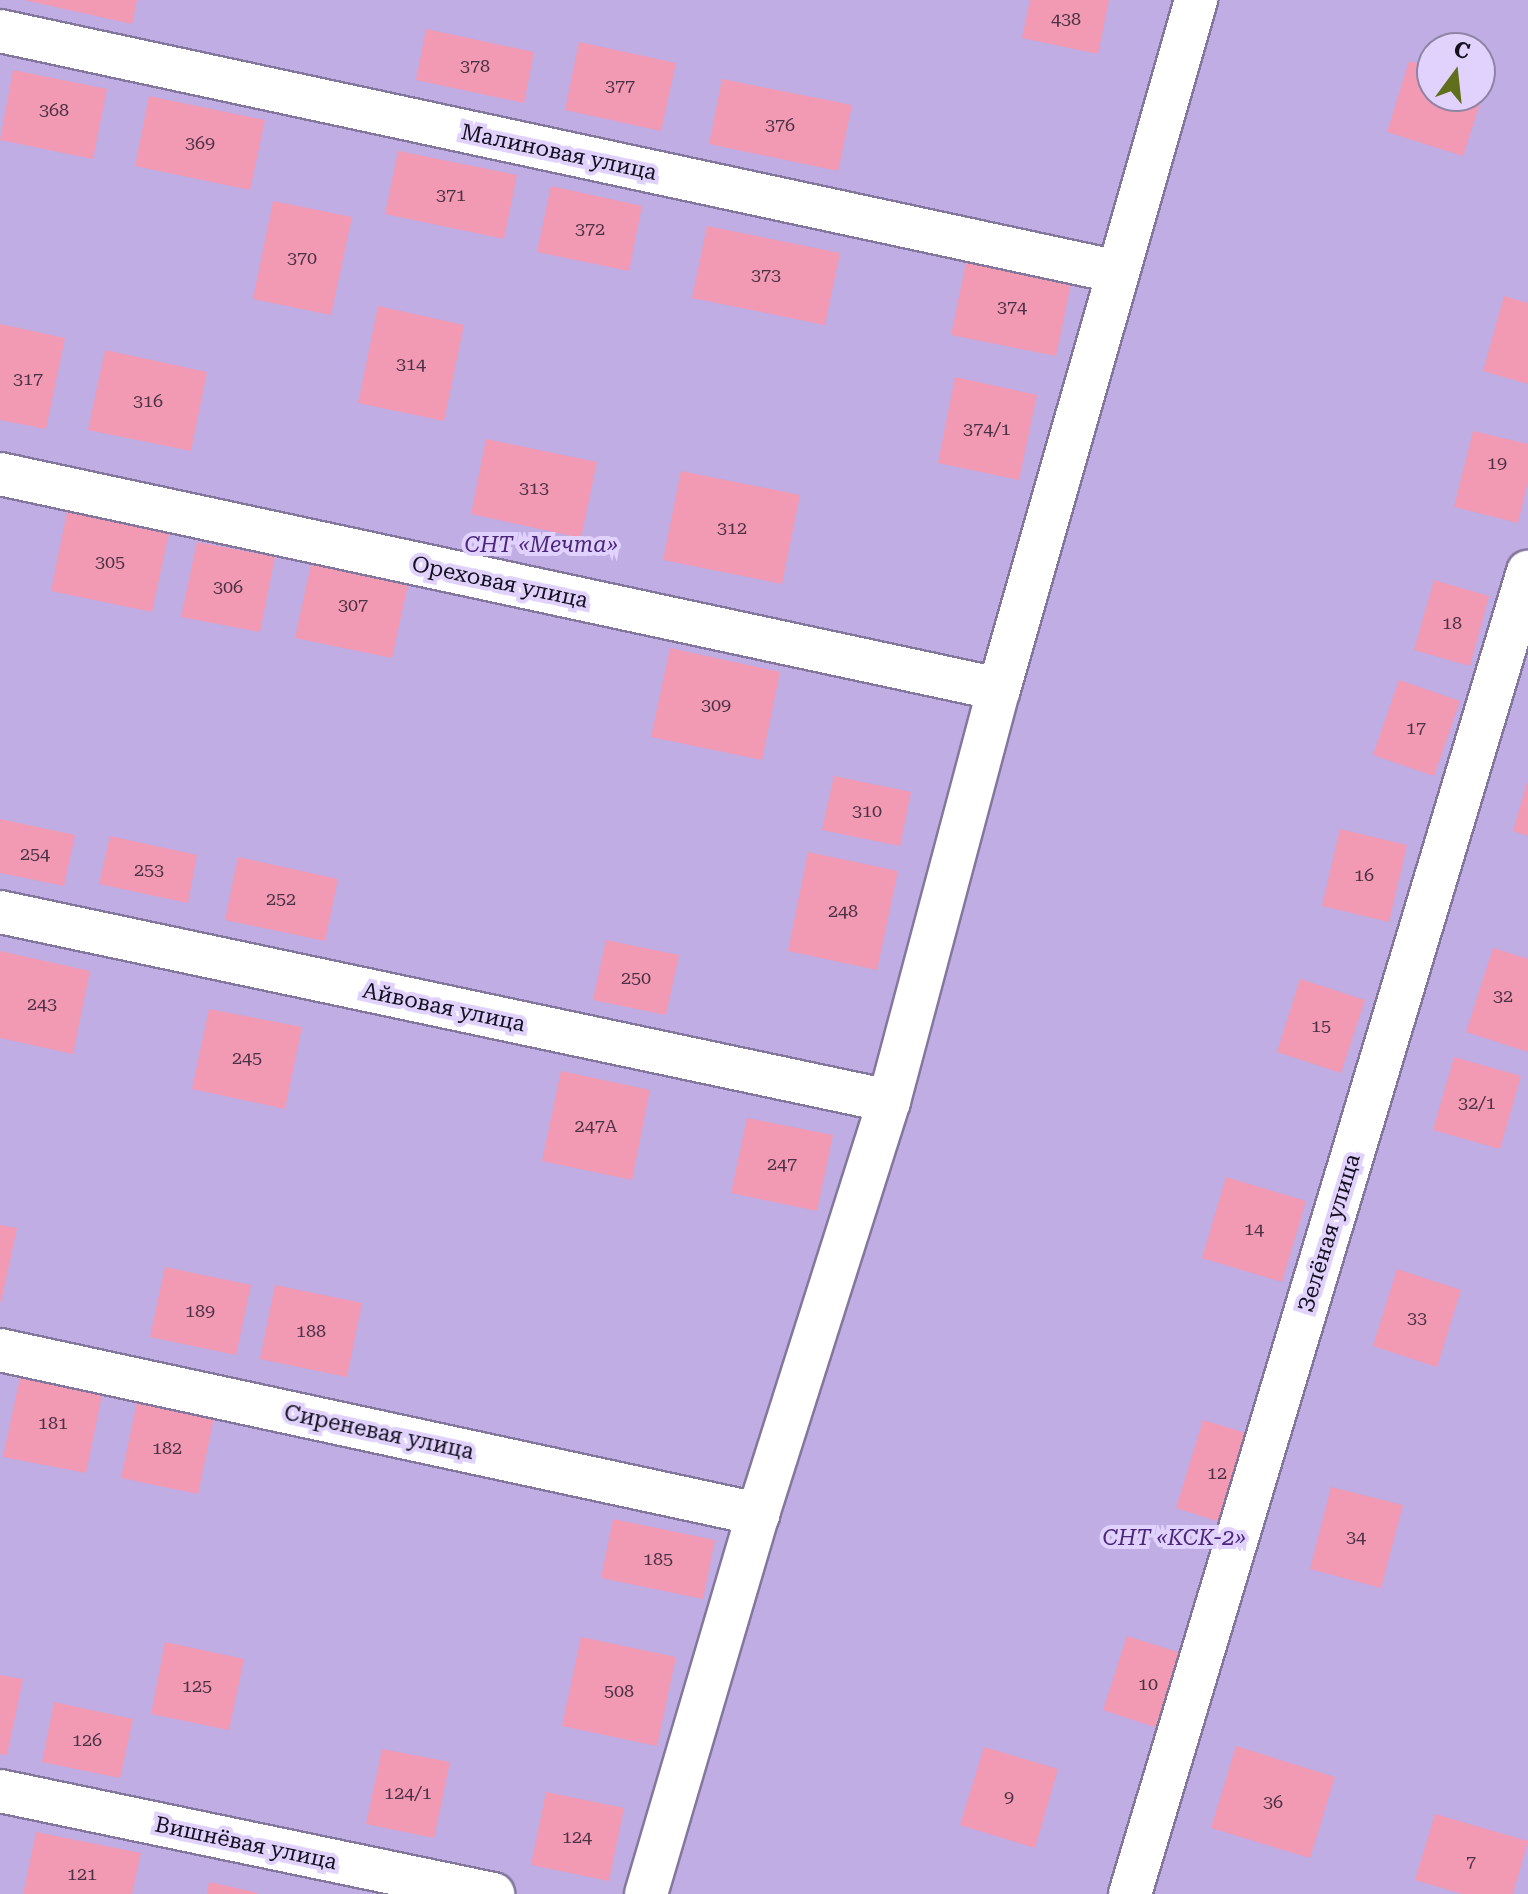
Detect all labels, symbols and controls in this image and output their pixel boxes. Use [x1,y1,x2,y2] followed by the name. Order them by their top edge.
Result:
[1051,8,1081,30] house number: 438
[1416,32,1496,112] north arrow
[1451,36,1472,64] text: С
[460,55,490,77] house number: 378
[605,75,635,97] house number: 377
[39,99,69,121] house number: 368
[765,114,795,136] house number: 376
[459,118,659,186] street label: Малиновая улица
[185,132,215,154] house number: 369
[436,184,466,206] house number: 371
[575,218,605,240] house number: 372
[287,247,317,269] house number: 370
[751,264,781,286] house number: 373
[997,296,1027,318] house number: 374
[396,353,426,375] house number: 314
[13,368,43,390] house number: 317
[133,390,163,412] house number: 316
[963,418,1011,440] house number: 374/1
[1487,452,1507,474] house number: 19
[519,477,549,499] house number: 313
[717,517,747,539] house number: 312
[464,532,618,558] park label: СНТ «Мечта»
[410,550,590,614] street label: Ореховая улица
[95,551,125,573] house number: 305
[213,576,243,598] house number: 306
[338,594,368,616] house number: 307
[1442,612,1462,634] house number: 18
[701,694,731,716] house number: 309
[1406,717,1426,739] house number: 17
[852,800,882,822] house number: 310
[20,843,50,865] house number: 254
[134,859,164,881] house number: 253
[1354,864,1374,886] house number: 16
[266,888,296,910] house number: 252
[828,900,858,922] house number: 248
[621,967,651,989] house number: 250
[360,977,528,1037] street label: Айвовая улица
[1493,985,1513,1007] house number: 32
[27,993,57,1015] house number: 243
[1311,1015,1331,1037] house number: 15
[232,1047,262,1069] house number: 245
[1458,1092,1496,1114] house number: 32/1
[575,1115,617,1137] house number: 247А
[1292,1151,1366,1315] street label: Зелёная улица
[767,1153,797,1175] house number: 247
[1244,1218,1264,1240] house number: 14
[185,1300,215,1322] house number: 189
[1407,1307,1427,1329] house number: 33
[296,1320,326,1342] house number: 188
[282,1399,476,1465] street label: Сиреневая улица
[38,1412,68,1434] house number: 181
[152,1437,182,1459] house number: 182
[1207,1462,1227,1484] house number: 12
[1102,1525,1246,1551] park label: СНТ «КСК-2»
[1346,1526,1366,1548] house number: 34
[643,1548,673,1570] house number: 185
[1138,1673,1158,1695] house number: 10
[182,1675,212,1697] house number: 125
[604,1680,634,1702] house number: 508
[72,1729,102,1751] house number: 126
[384,1782,432,1804] house number: 124/1
[1004,1786,1014,1808] house number: 9
[1263,1791,1283,1813] house number: 36
[153,1811,339,1875] street label: Вишнёвая улица
[562,1826,592,1848] house number: 124
[1466,1851,1476,1873] house number: 7
[67,1863,97,1885] house number: 121

